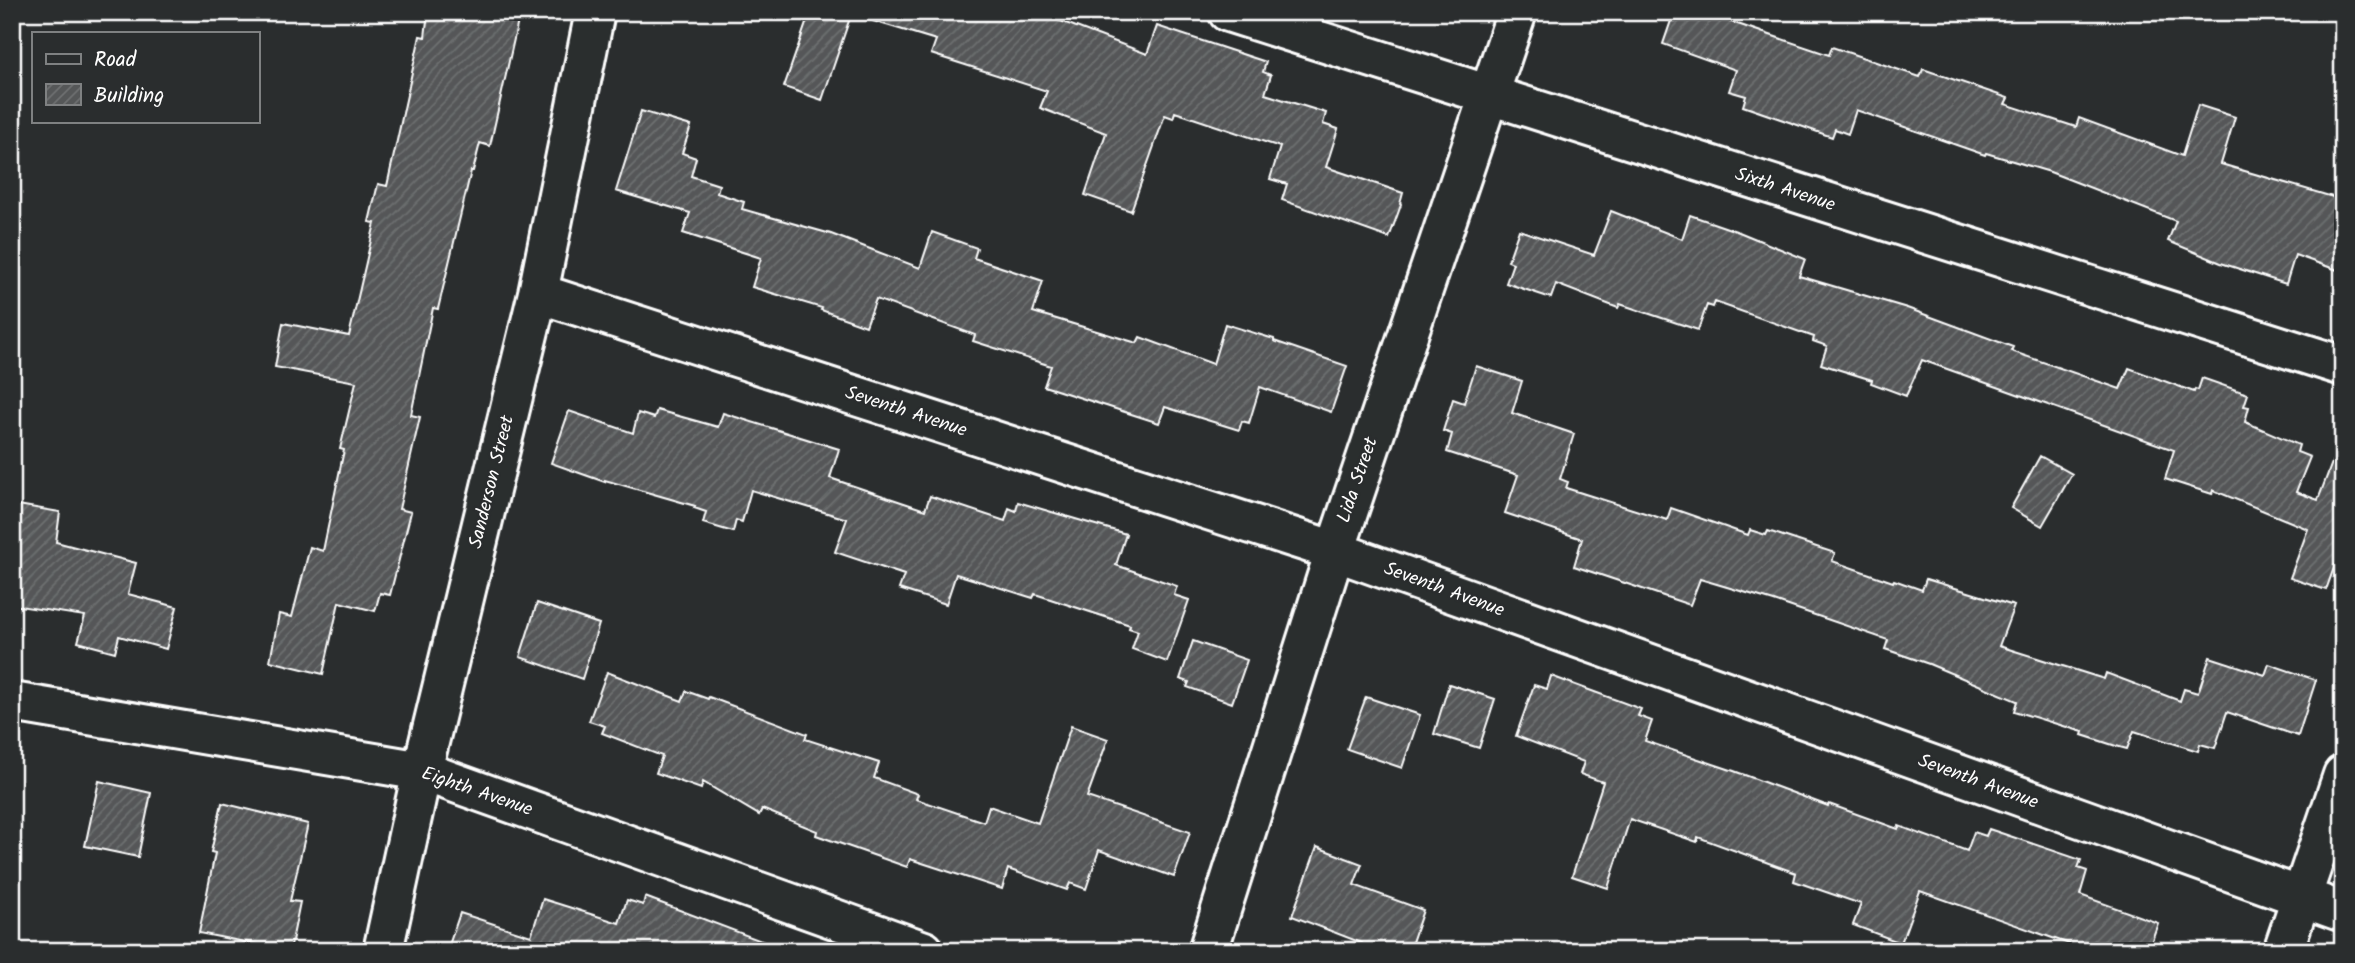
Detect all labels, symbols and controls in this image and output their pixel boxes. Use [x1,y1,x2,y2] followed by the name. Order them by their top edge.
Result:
[32,32,259,122] legend
[94,44,137,77] text: Road
[94,80,164,113] text: Building
[1731,160,1839,220] street label: Sixth Avenue
[841,378,971,446] street label: Seventh Avenue
[461,412,523,552] street label: Sanderson Street
[1329,432,1387,527] street label: Lida Street
[1379,554,1509,626] street label: Seventh Avenue
[1913,746,2043,818] street label: Seventh Avenue
[417,759,537,825] street label: Eighth Avenue

